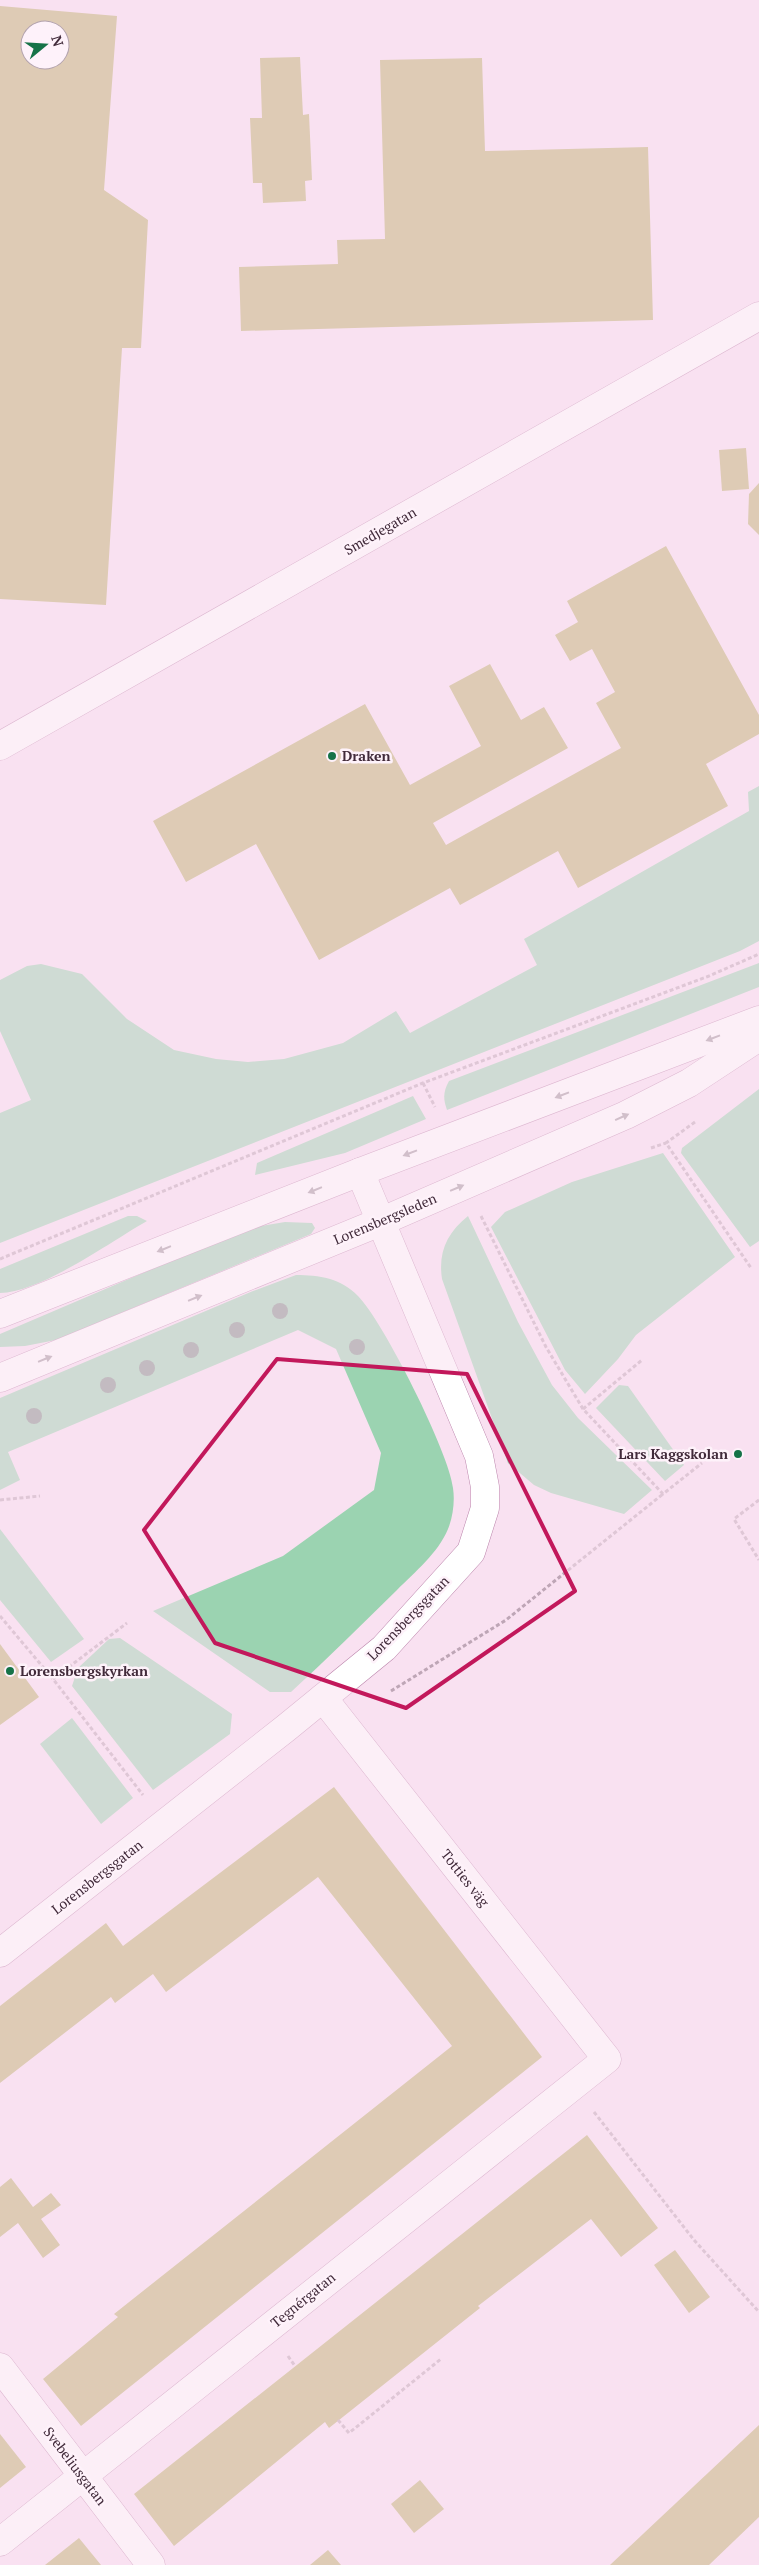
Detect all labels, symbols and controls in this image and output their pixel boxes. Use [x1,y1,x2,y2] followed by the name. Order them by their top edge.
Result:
[20,20,70,70] north arrow
[47,33,69,49] text: N
[340,502,420,559] street label: Smedjegatan
[342,746,391,765] place label: Draken
[326,750,338,762] marker: Draken
[706,1035,721,1042] one-way arrow
[554,1092,569,1100] one-way arrow
[615,1112,629,1120] one-way arrow
[402,1150,417,1157] one-way arrow
[450,1184,464,1192] one-way arrow
[308,1186,322,1194] one-way arrow
[330,1188,440,1249] street label: Lorensbergsleden
[156,1246,171,1254] one-way arrow
[188,1293,202,1301] one-way arrow
[38,1355,52,1363] one-way arrow
[618,1444,728,1463] place label: Lars Kaggskolan
[732,1448,744,1460] marker: Lars Kaggskolan
[362,1571,453,1664] street label: Lorensbergsgatan
[20,1661,148,1680] place label: Lorensbergskyrkan
[4,1665,16,1677] marker: Lorensbergskyrkan
[47,1835,147,1918] street label: Lorensbergsgatan
[437,1845,494,1911] street label: Totties väg
[266,2267,339,2332] street label: Tegnérgatan
[40,2423,112,2509] street label: Svebeliusgatan

